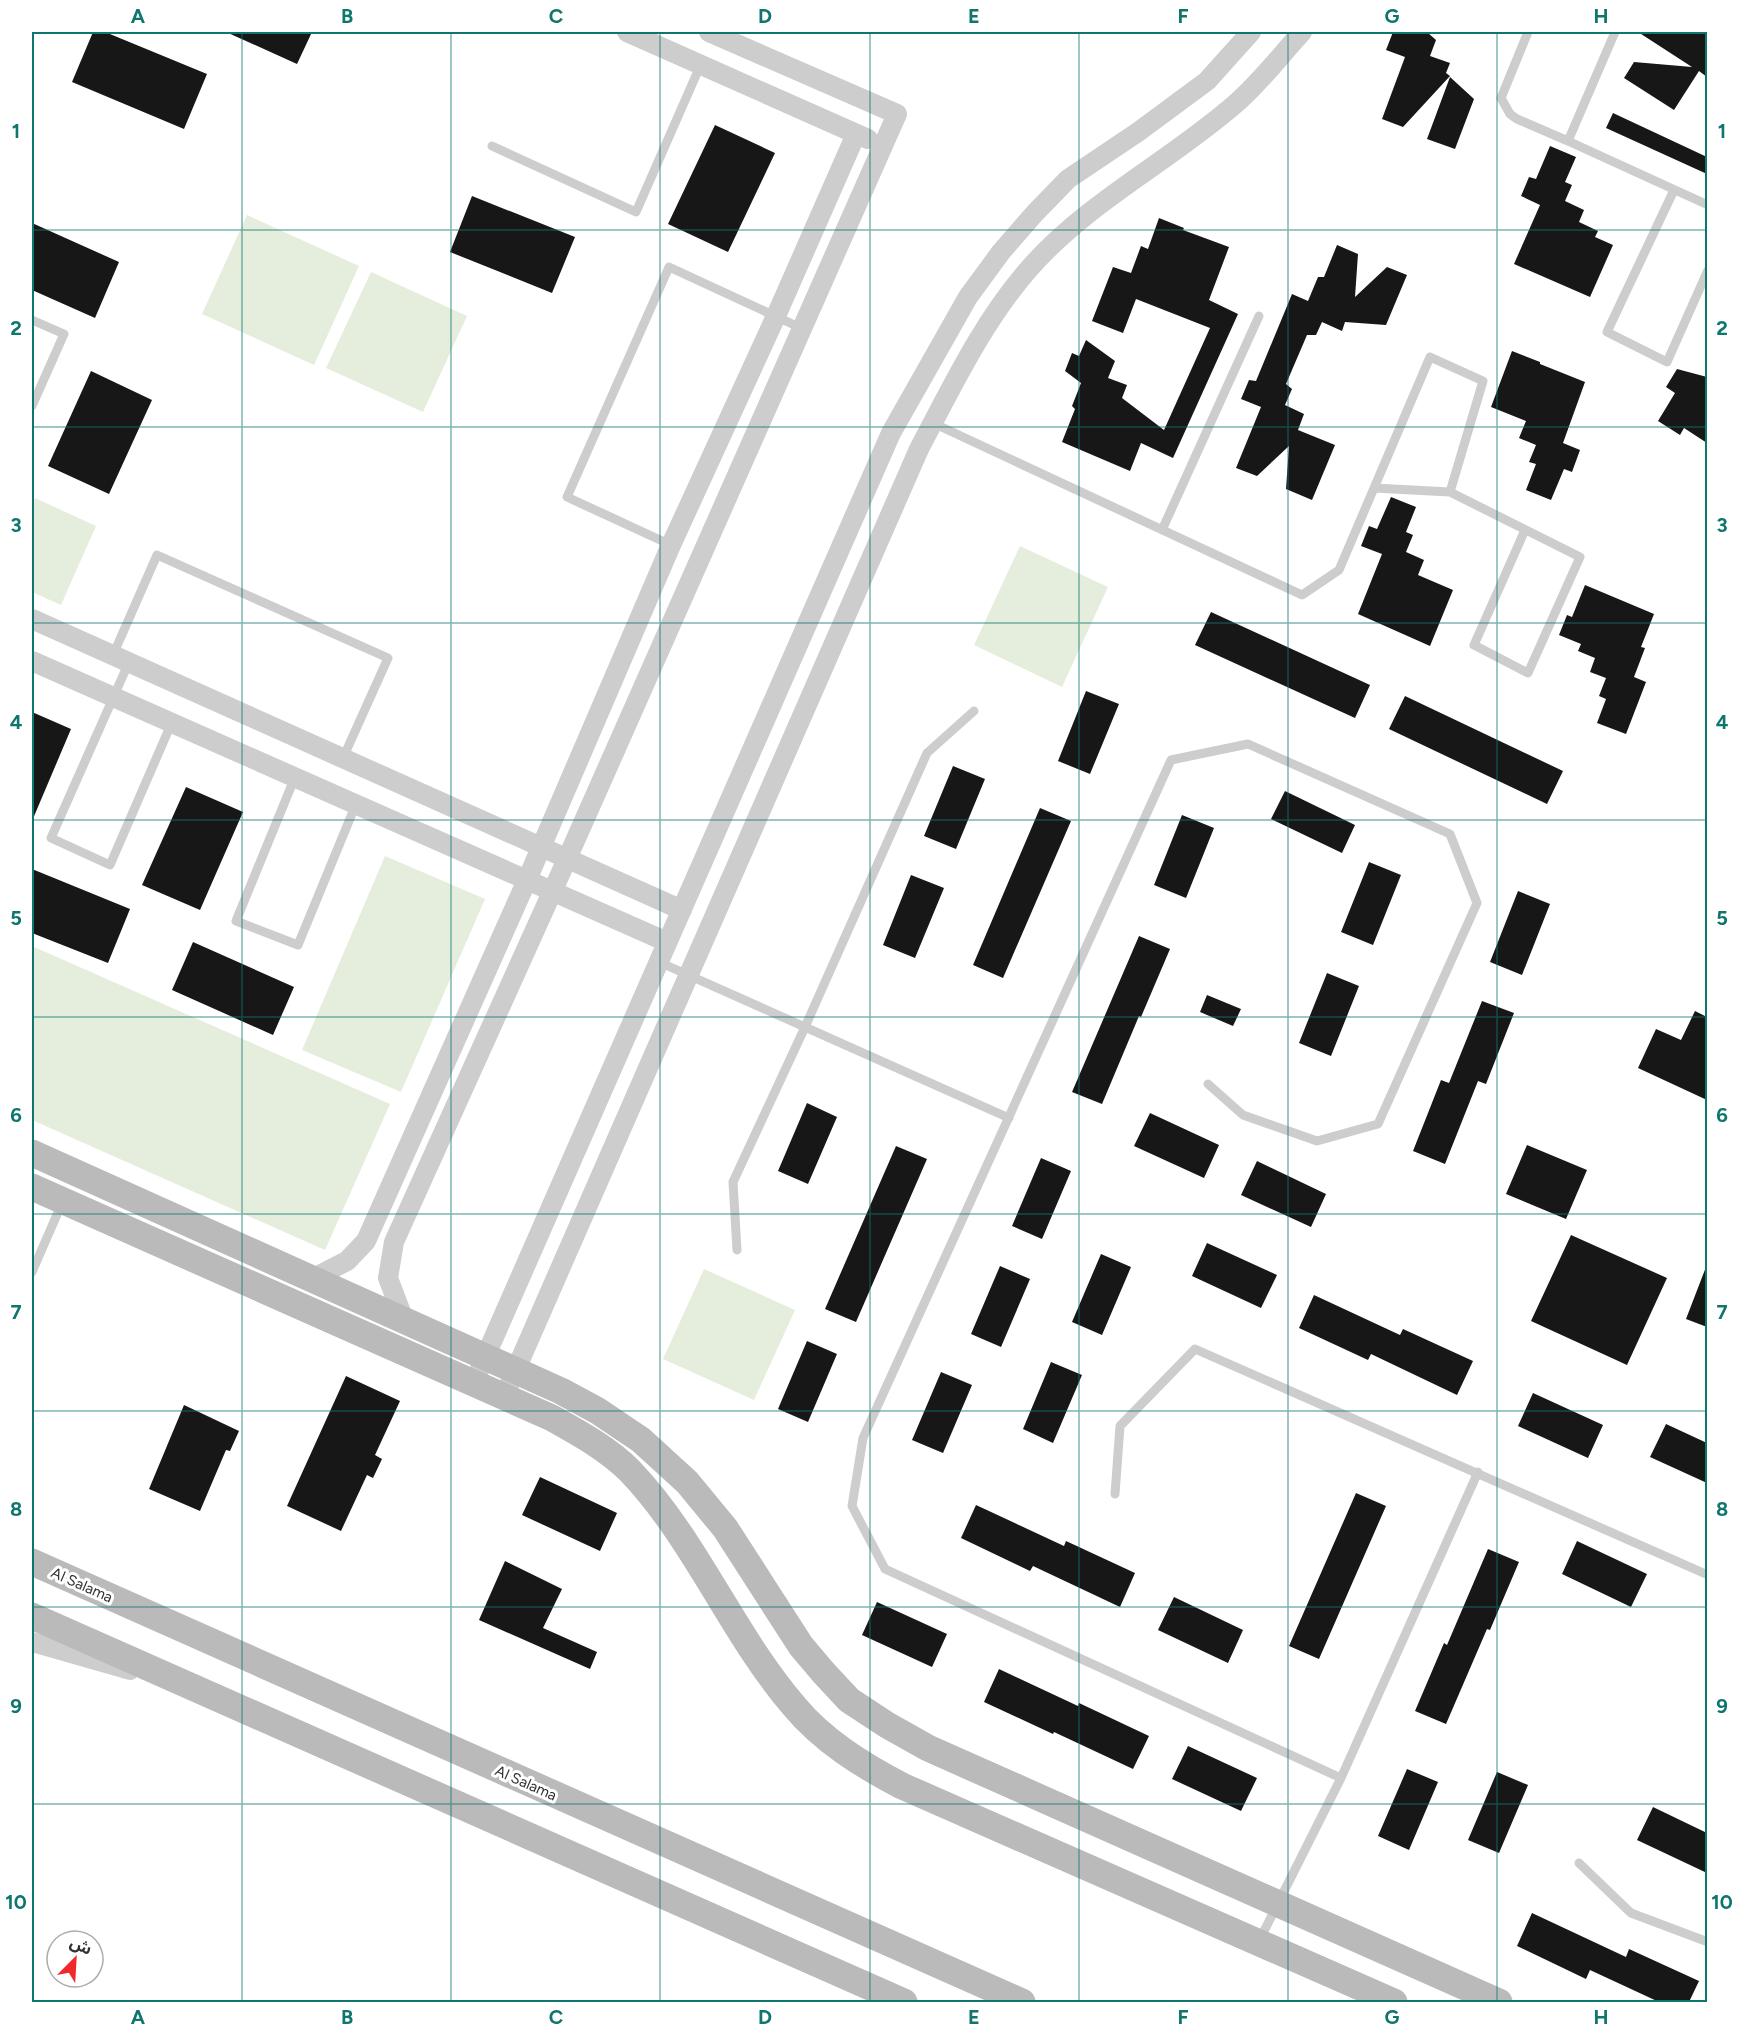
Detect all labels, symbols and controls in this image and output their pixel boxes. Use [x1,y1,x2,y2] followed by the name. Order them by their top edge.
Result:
[131,4,146,28] text: A
[341,4,353,28] text: B
[549,4,563,28] text: C
[758,4,772,28] text: D
[968,4,980,28] text: E
[1177,4,1189,28] text: F
[1385,4,1400,28] text: G
[1594,4,1609,28] text: H
[12,119,20,143] text: 1
[1718,119,1726,143] text: 1
[10,316,22,340] text: 2
[1716,316,1728,340] text: 2
[10,513,22,537] text: 3
[1716,513,1728,537] text: 3
[10,710,23,734] text: 4
[1716,710,1729,734] text: 4
[10,906,22,930] text: 5
[1716,906,1728,930] text: 5
[10,1103,22,1127] text: 6
[1716,1103,1728,1127] text: 6
[10,1300,22,1324] text: 7
[1716,1300,1728,1324] text: 7
[10,1497,22,1521] text: 8
[1716,1497,1728,1521] text: 8
[48,1563,116,1607] street label: Al Salama
[10,1694,22,1718] text: 9
[1716,1694,1728,1718] text: 9
[492,1761,560,1805] street label: Al Salama
[5,1890,27,1914] text: 10
[1711,1890,1733,1914] text: 10
[45,1929,105,1989] north arrow
[67,1933,95,1959] text: ش
[131,2005,146,2029] text: A
[341,2005,353,2029] text: B
[549,2005,563,2029] text: C
[758,2005,772,2029] text: D
[968,2005,980,2029] text: E
[1177,2005,1189,2029] text: F
[1385,2005,1400,2029] text: G
[1594,2005,1609,2029] text: H

